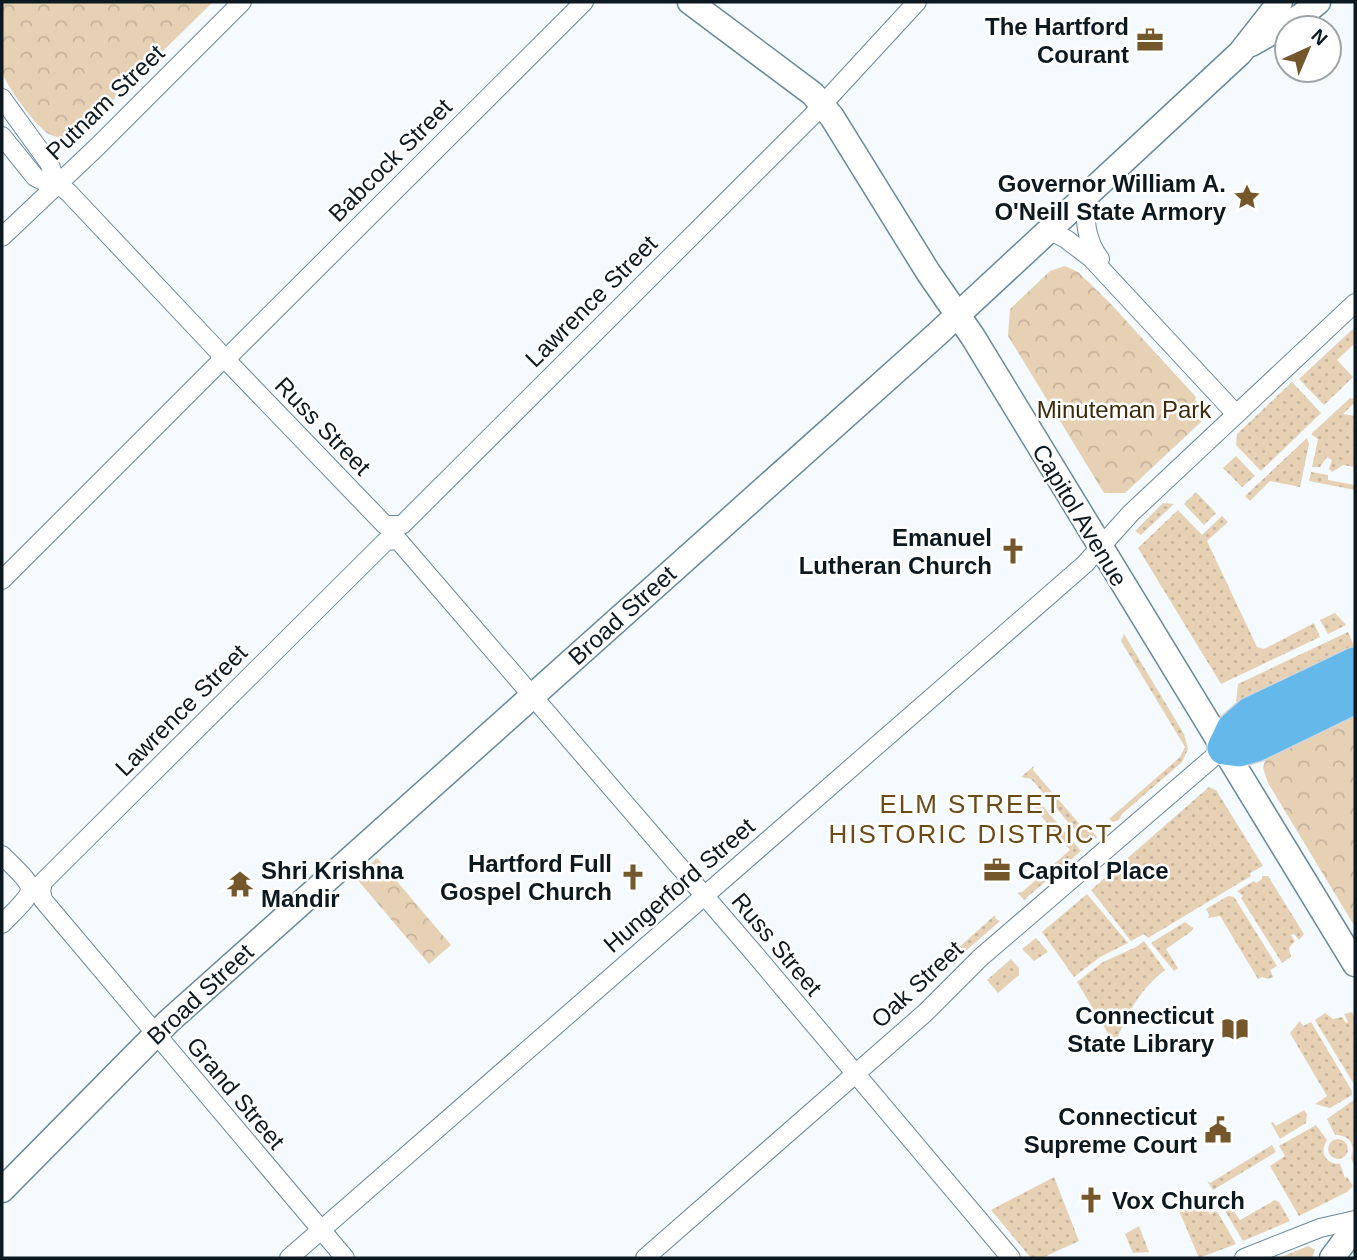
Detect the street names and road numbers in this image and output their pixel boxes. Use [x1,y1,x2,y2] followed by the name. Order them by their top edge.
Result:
[40,39,170,165] street label: Putnam Street
[323,93,457,227] street label: Babcock Street
[520,229,663,372] street label: Lawrence Street
[270,372,376,481] street label: Russ Street
[1027,439,1133,591] street label: Capitol Avenue
[563,560,681,670] street label: Broad Street
[110,638,253,781] street label: Lawrence Street
[598,812,760,958] street label: Hungerford Street
[726,887,828,1001] street label: Russ Street
[866,935,968,1033] street label: Oak Street
[142,938,259,1050] street label: Broad Street
[181,1032,291,1155] street label: Grand Street

